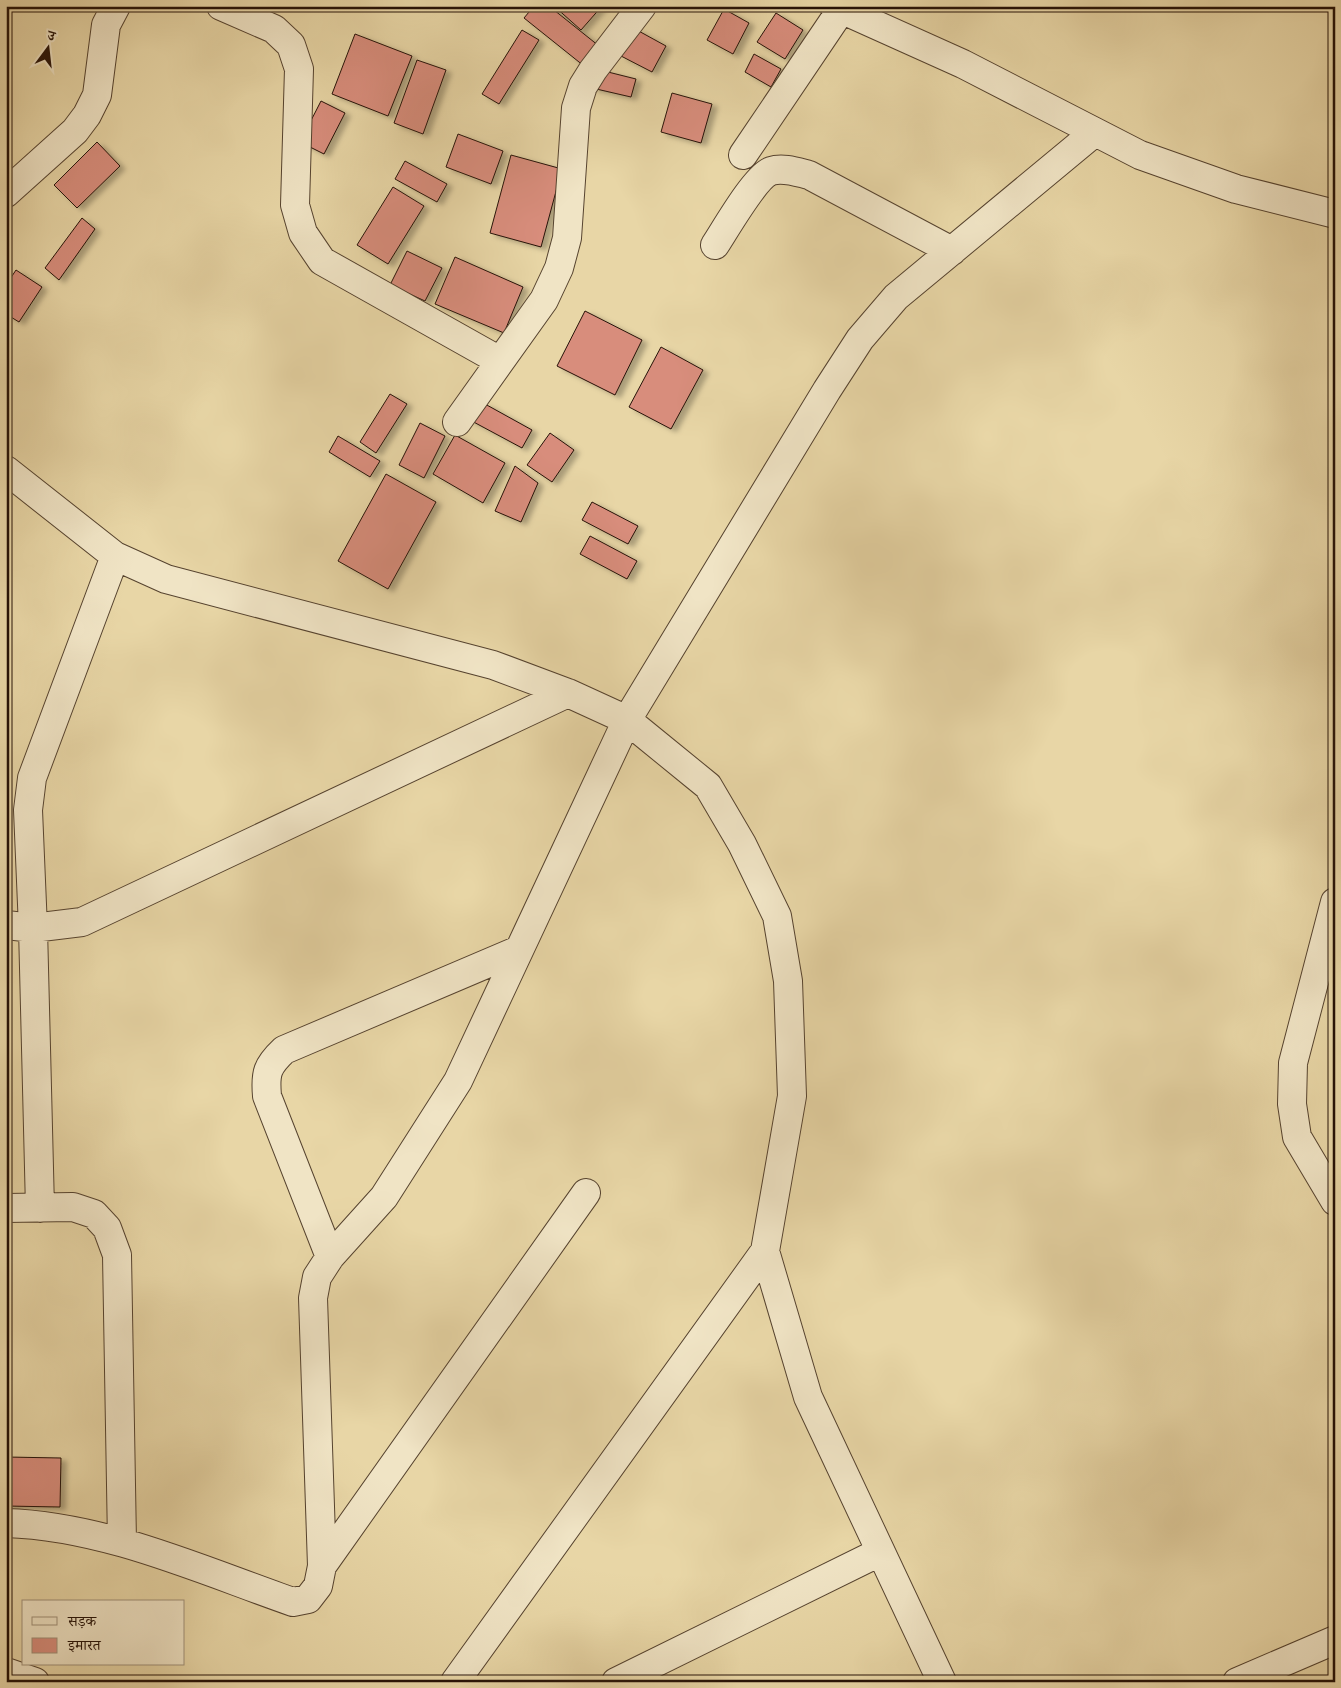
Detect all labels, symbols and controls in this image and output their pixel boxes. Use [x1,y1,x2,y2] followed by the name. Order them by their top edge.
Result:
[22,22,72,72] north arrow
[45,27,58,45] text: उ
[22,1600,185,1666] legend
[67,1612,97,1631] text: सड़क
[67,1636,102,1655] text: इमारत

